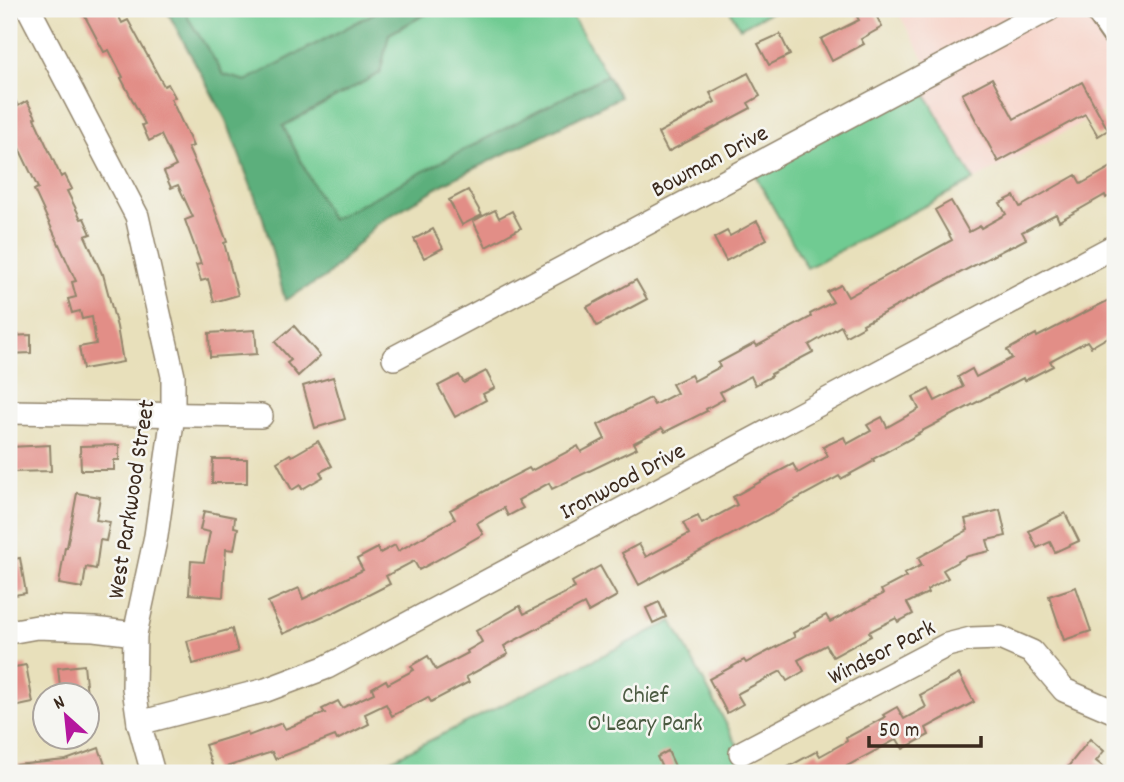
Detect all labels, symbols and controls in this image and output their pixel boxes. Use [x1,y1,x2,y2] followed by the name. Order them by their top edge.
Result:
[646,118,775,208] street label: Bowman Drive
[100,397,166,602] street label: West Parkwood Street
[555,435,692,530] street label: Ironwood Drive
[823,612,942,695] street label: Windsor Park
[32,680,102,750] north arrow
[587,680,703,742] park label: Chief O'Leary Park
[50,690,70,718] text: N
[869,705,981,749] scale bar
[879,717,919,747] text: 50 m

